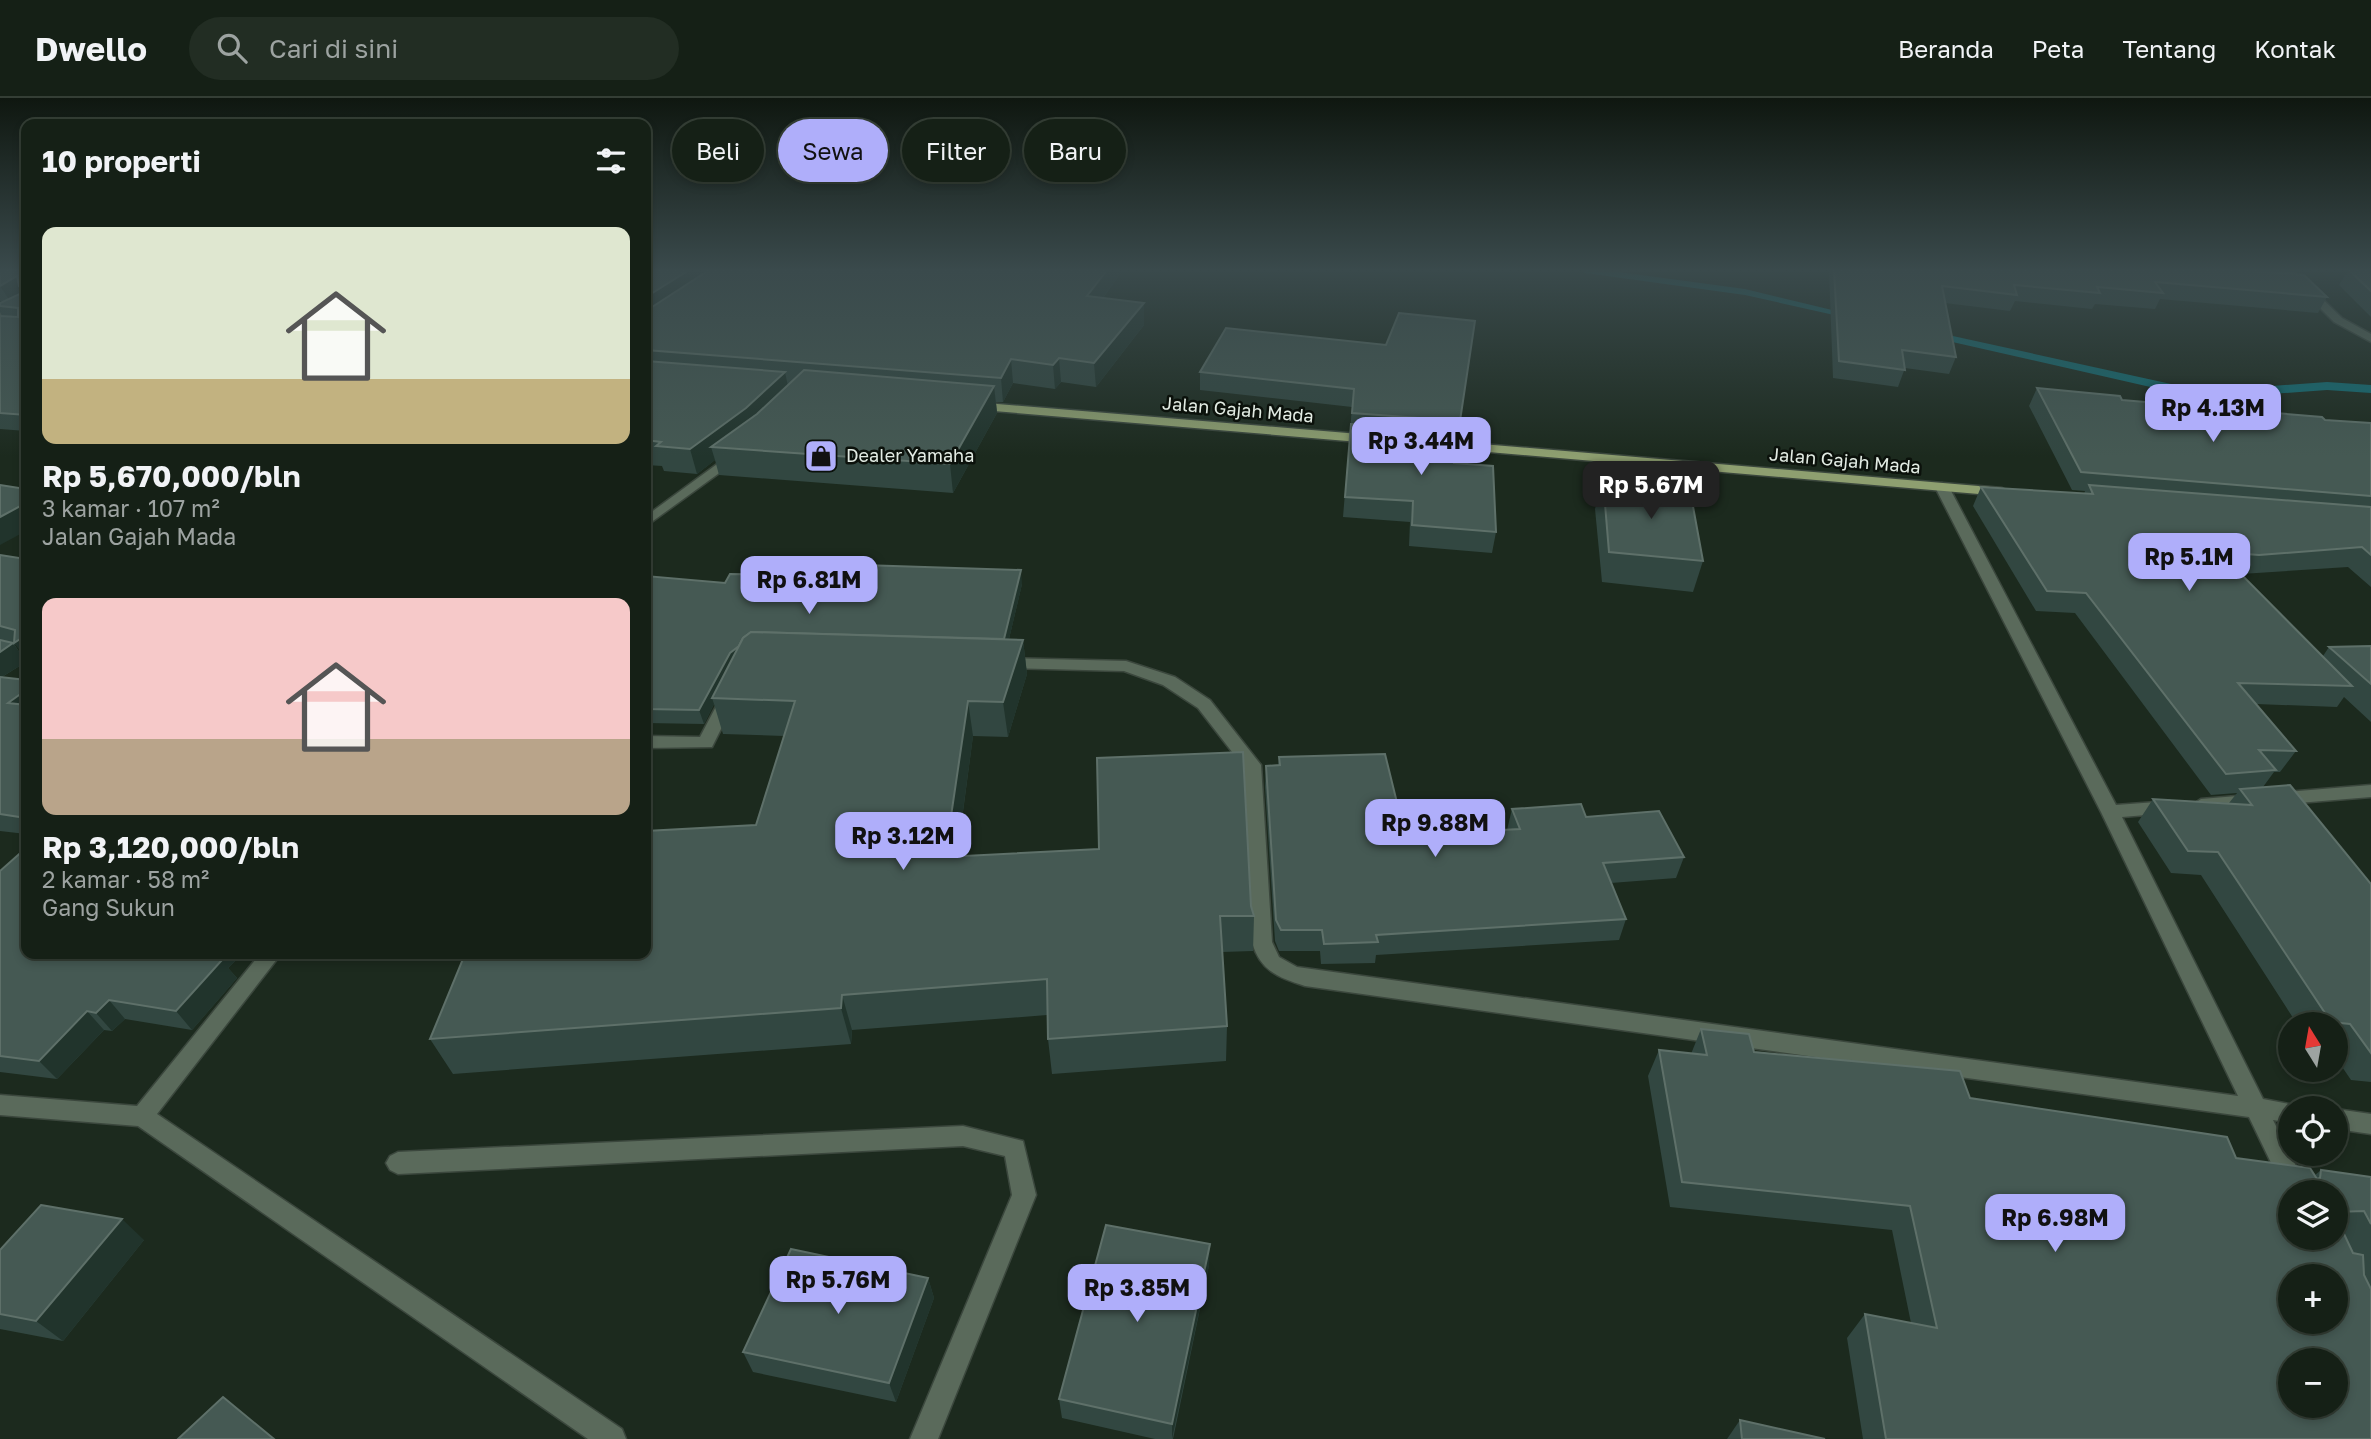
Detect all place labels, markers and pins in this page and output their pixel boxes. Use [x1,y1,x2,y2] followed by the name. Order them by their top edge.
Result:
[2141,384,2285,444] pin: Rp 4.13M
[1349,418,1493,477] pin: Rp 3.44M
[802,437,840,475] shop icon: Dealer Yamaha
[846,444,974,466] place label: Dealer Yamaha
[1579,462,1723,521] pin: Rp 5.67M
[2124,533,2254,593] pin: Rp 5.1M
[737,556,881,616] pin: Rp 6.81M
[1363,800,1507,859] pin: Rp 9.88M
[831,812,975,872] pin: Rp 3.12M
[1983,1194,2127,1254] pin: Rp 6.98M
[766,1256,910,1316] pin: Rp 5.76M
[1065,1264,1209,1324] pin: Rp 3.85M

